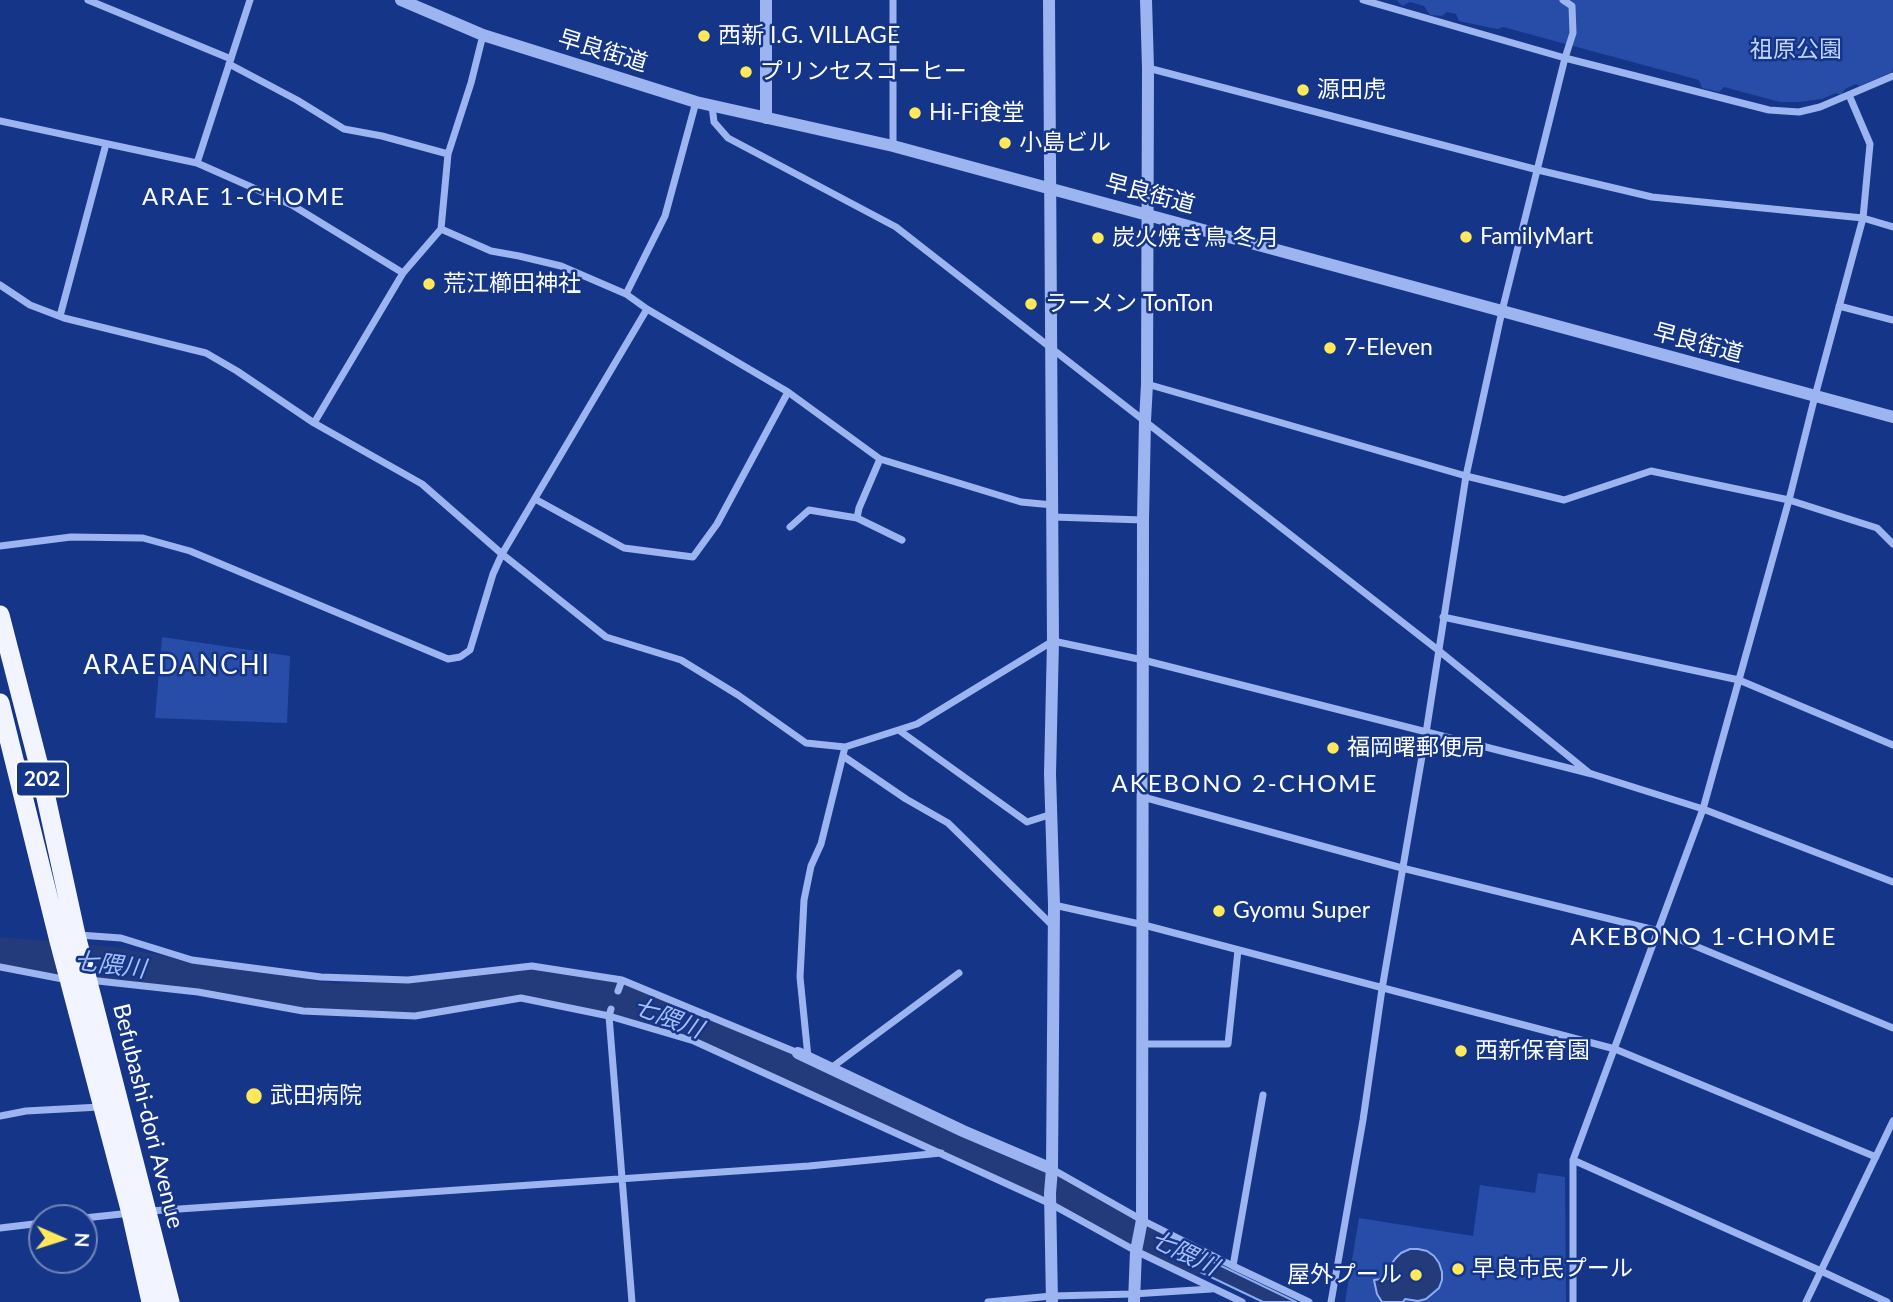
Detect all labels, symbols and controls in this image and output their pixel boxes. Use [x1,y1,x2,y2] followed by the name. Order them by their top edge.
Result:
[718,22,900,50] place label: 西新 I.G. VILLAGE
[555,24,651,78] street label: 早良街道
[696,28,712,44] marker: 西新 I.G. VILLAGE
[1750,36,1842,64] park label: 祖原公園
[760,58,967,86] place label: プリンセスコーヒー
[738,64,754,80] marker: プリンセスコーヒー
[1317,76,1386,104] place label: 源田虎
[1295,82,1311,98] marker: 源田虎
[929,99,1025,127] place label: Hi-Fi食堂
[907,105,923,121] marker: Hi-Fi食堂
[1019,129,1111,157] place label: 小島ビル
[997,135,1013,151] marker: 小島ビル
[1102,169,1198,219] street label: 早良街道
[143,183,345,211] district label: ARAE 1-CHOME
[1480,223,1593,251] place label: FamilyMart
[1112,224,1279,252] place label: 炭火焼き鳥 冬月
[1458,229,1474,245] marker: FamilyMart
[1090,230,1106,246] marker: 炭火焼き鳥 冬月
[443,270,581,298] place label: 荒江櫛田神社
[421,276,437,292] marker: 荒江櫛田神社
[1045,290,1213,318] place label: ラーメン TonTon
[1023,296,1039,312] marker: ラーメン TonTon
[1650,318,1746,368] street label: 早良街道
[1344,334,1433,362] place label: 7-Eleven
[1322,340,1338,356] marker: 7-Eleven
[84,650,270,682] district label: ARAEDANCHI
[1347,734,1485,762] place label: 福岡曙郵便局
[1325,740,1341,756] marker: 福岡曙郵便局
[16,762,68,796] road number: 202
[1113,770,1377,798] district label: AKEBONO 2-CHOME
[1233,897,1370,925] place label: Gyomu Super
[1211,903,1227,919] marker: Gyomu Super
[1572,923,1836,951] district label: AKEBONO 1-CHOME
[73,946,147,984] water label: 七隈川
[629,992,707,1044] water label: 七隈川
[107,1001,189,1231] street label: Befubashi-dori Avenue
[1475,1037,1590,1065] place label: 西新保育園
[1453,1043,1469,1059] marker: 西新保育園
[270,1082,362,1110] place label: 武田病院
[244,1086,264,1106] marker: 武田病院
[28,1204,98,1274] north arrow
[1145,1224,1223,1282] water label: 七隈川
[71,1232,94,1248] text: N
[1472,1255,1633,1283] place label: 早良市民プール
[1287,1261,1402,1289] place label: 屋外プール
[1450,1261,1466,1277] marker: 早良市民プール
[1408,1267,1424,1283] marker: 屋外プール

